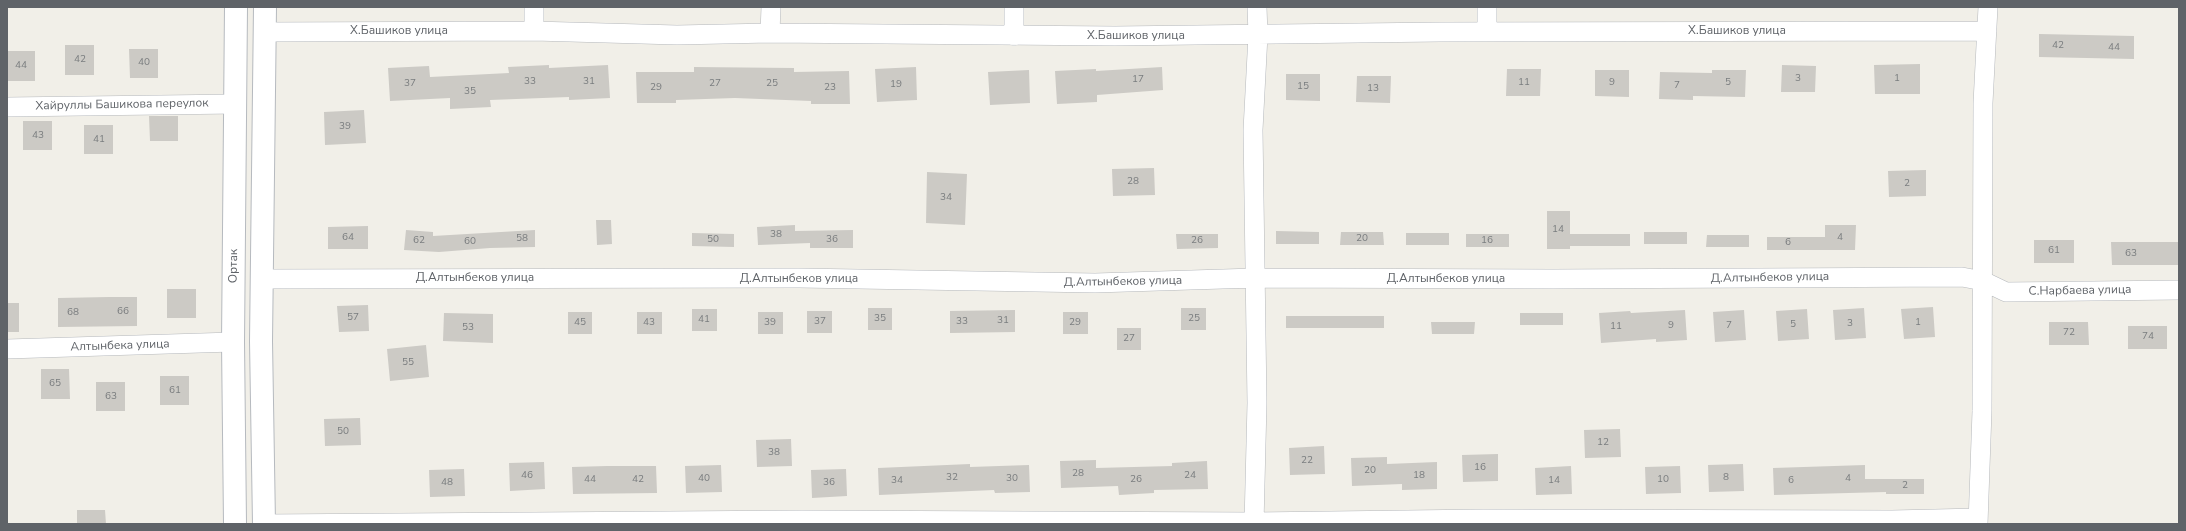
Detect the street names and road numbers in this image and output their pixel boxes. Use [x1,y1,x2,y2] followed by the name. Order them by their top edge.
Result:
[350,24,448,38] street label: Х.Башиков улица
[1688,24,1786,38] street label: Х.Башиков улица
[1087,29,1185,43] street label: Х.Башиков улица
[35,96,209,114] street label: Хайруллы Башикова переулок
[227,249,241,283] street label: Ортак
[1711,270,1829,286] street label: Д.Алтынбеков улица
[416,271,534,285] street label: Д.Алтынбеков улица
[740,272,858,286] street label: Д.Алтынбеков улица
[1387,272,1505,286] street label: Д.Алтынбеков улица
[1064,274,1182,290] street label: Д.Алтынбеков улица
[2028,283,2132,299] street label: С.Нарбаева улица
[70,337,170,355] street label: Алтынбека улица

